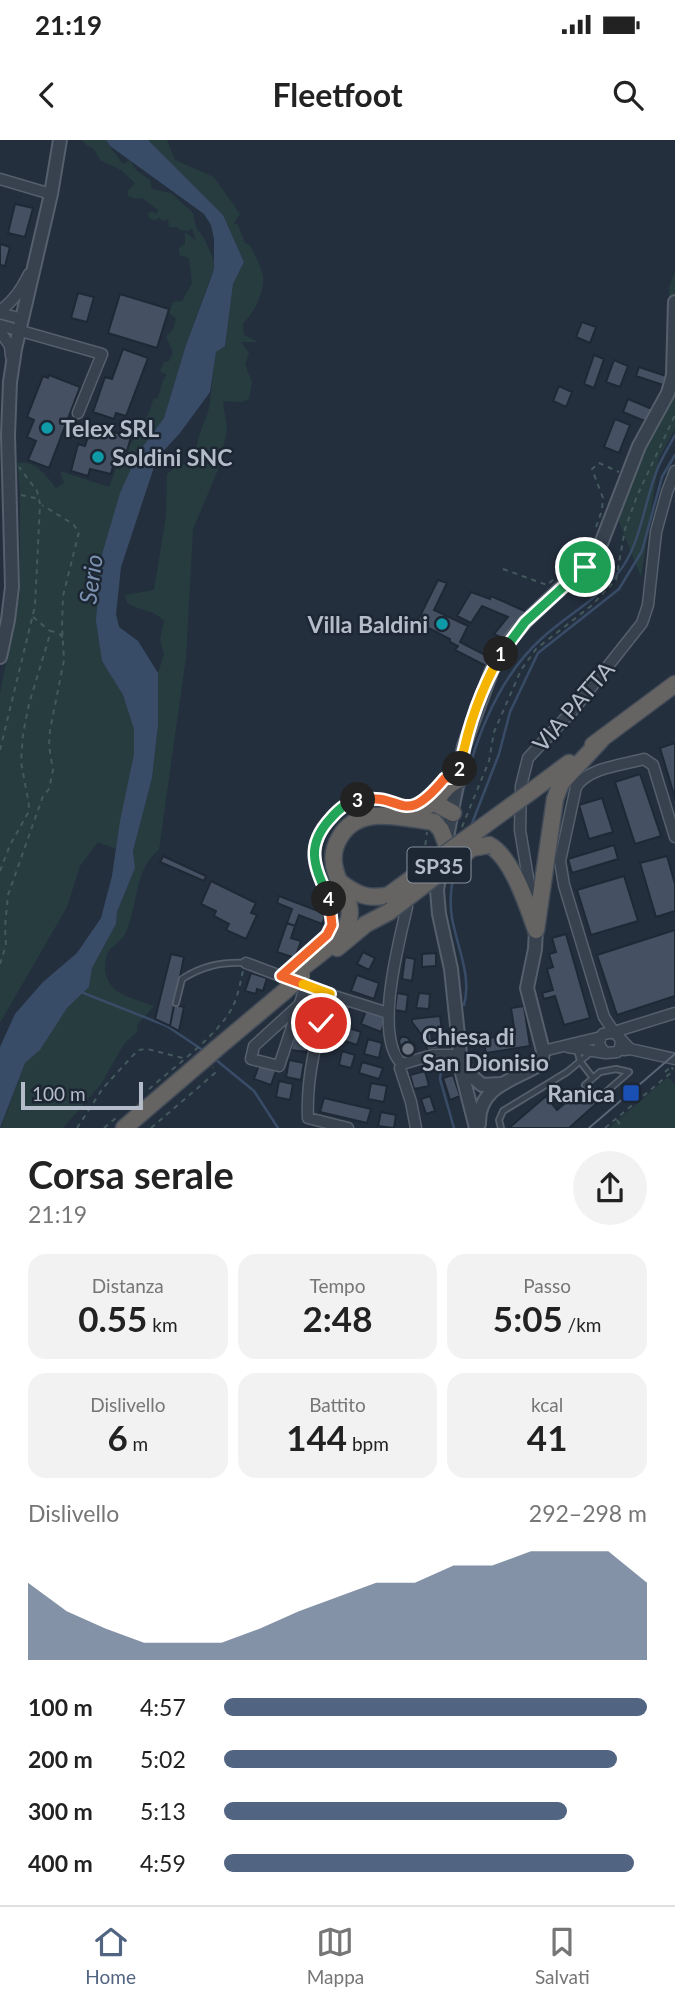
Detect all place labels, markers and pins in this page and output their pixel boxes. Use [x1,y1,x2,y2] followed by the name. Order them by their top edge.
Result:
[61,414,159,442] place label: Telex SRL
[39,420,55,436] marker: Telex SRL
[112,443,232,471] place label: Soldini SNC
[90,449,106,465] marker: Soldini SNC
[555,537,615,597] pin
[306,610,428,638] place label: Villa Baldini
[434,616,450,632] marker: Villa Baldini
[484,636,518,672] pin: 1
[442,752,477,786] pin: 2
[340,782,376,818] pin: 3
[312,882,346,916] pin: 4
[291,993,351,1053] pin
[422,1022,549,1076] place label: Chiesa di San Dionisio
[400,1041,416,1057] marker: Chiesa di San Dionisio
[547,1079,615,1107] place label: Ranica
[621,1083,641,1103] marker: Ranica

